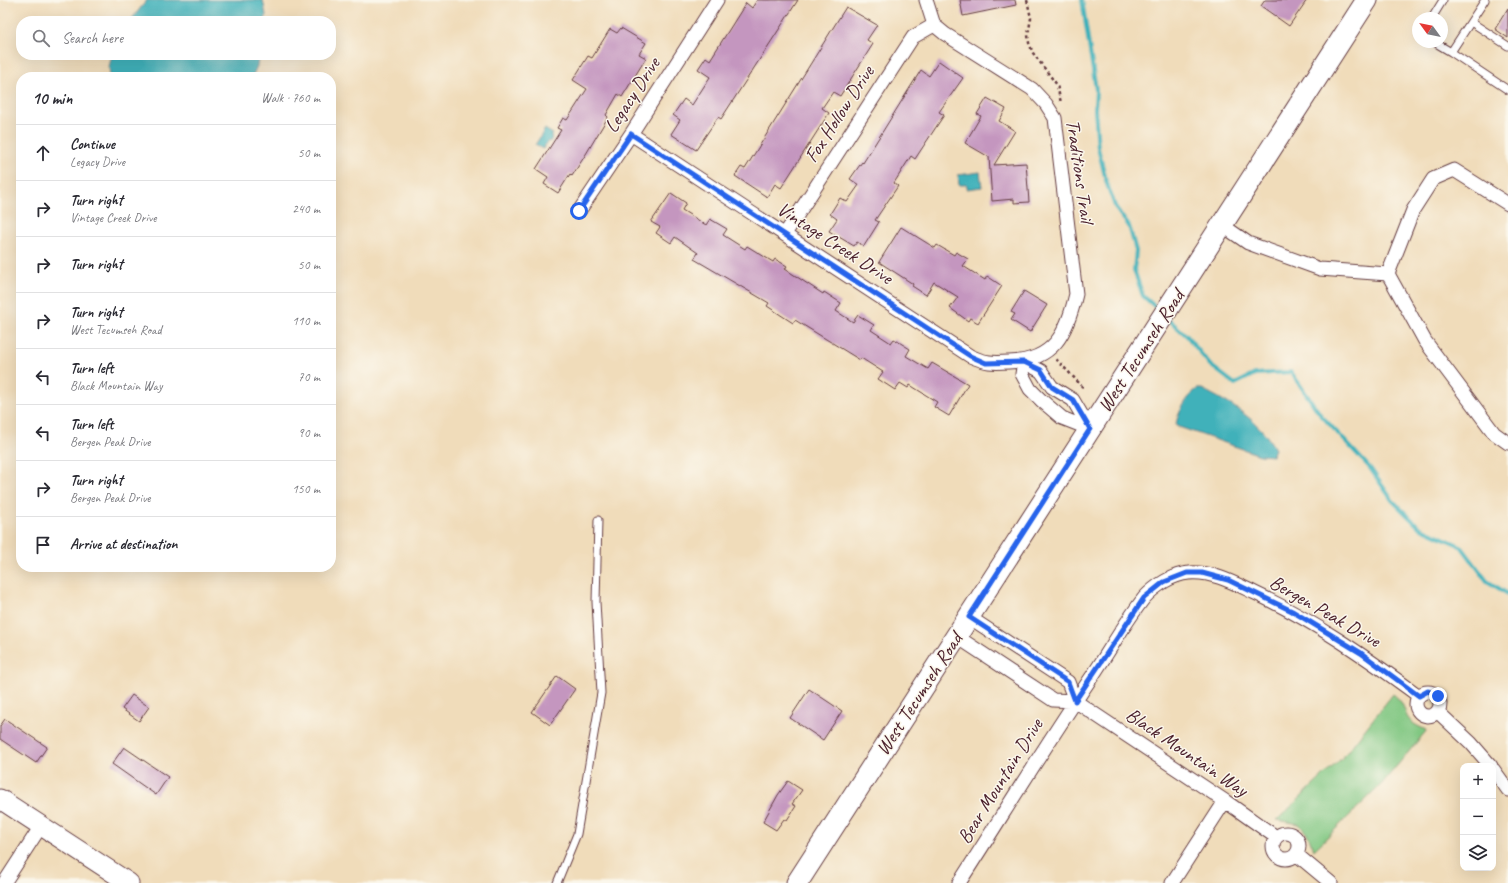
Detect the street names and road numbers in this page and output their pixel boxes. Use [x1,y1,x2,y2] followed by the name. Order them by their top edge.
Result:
[598,51,666,137] street label: Legacy Drive
[798,60,880,167] street label: Fox Hollow Drive
[1060,118,1100,228] street label: Traditions Trail
[772,196,899,291] street label: Vintage Creek Drive
[1092,283,1192,417] street label: West Tecumseh Road
[1265,569,1386,654] street label: Bergen Peak Drive
[870,626,970,760] street label: West Tecumseh Road
[1121,702,1255,803] street label: Black Mountain Way
[952,713,1049,848] street label: Bear Mountain Drive

